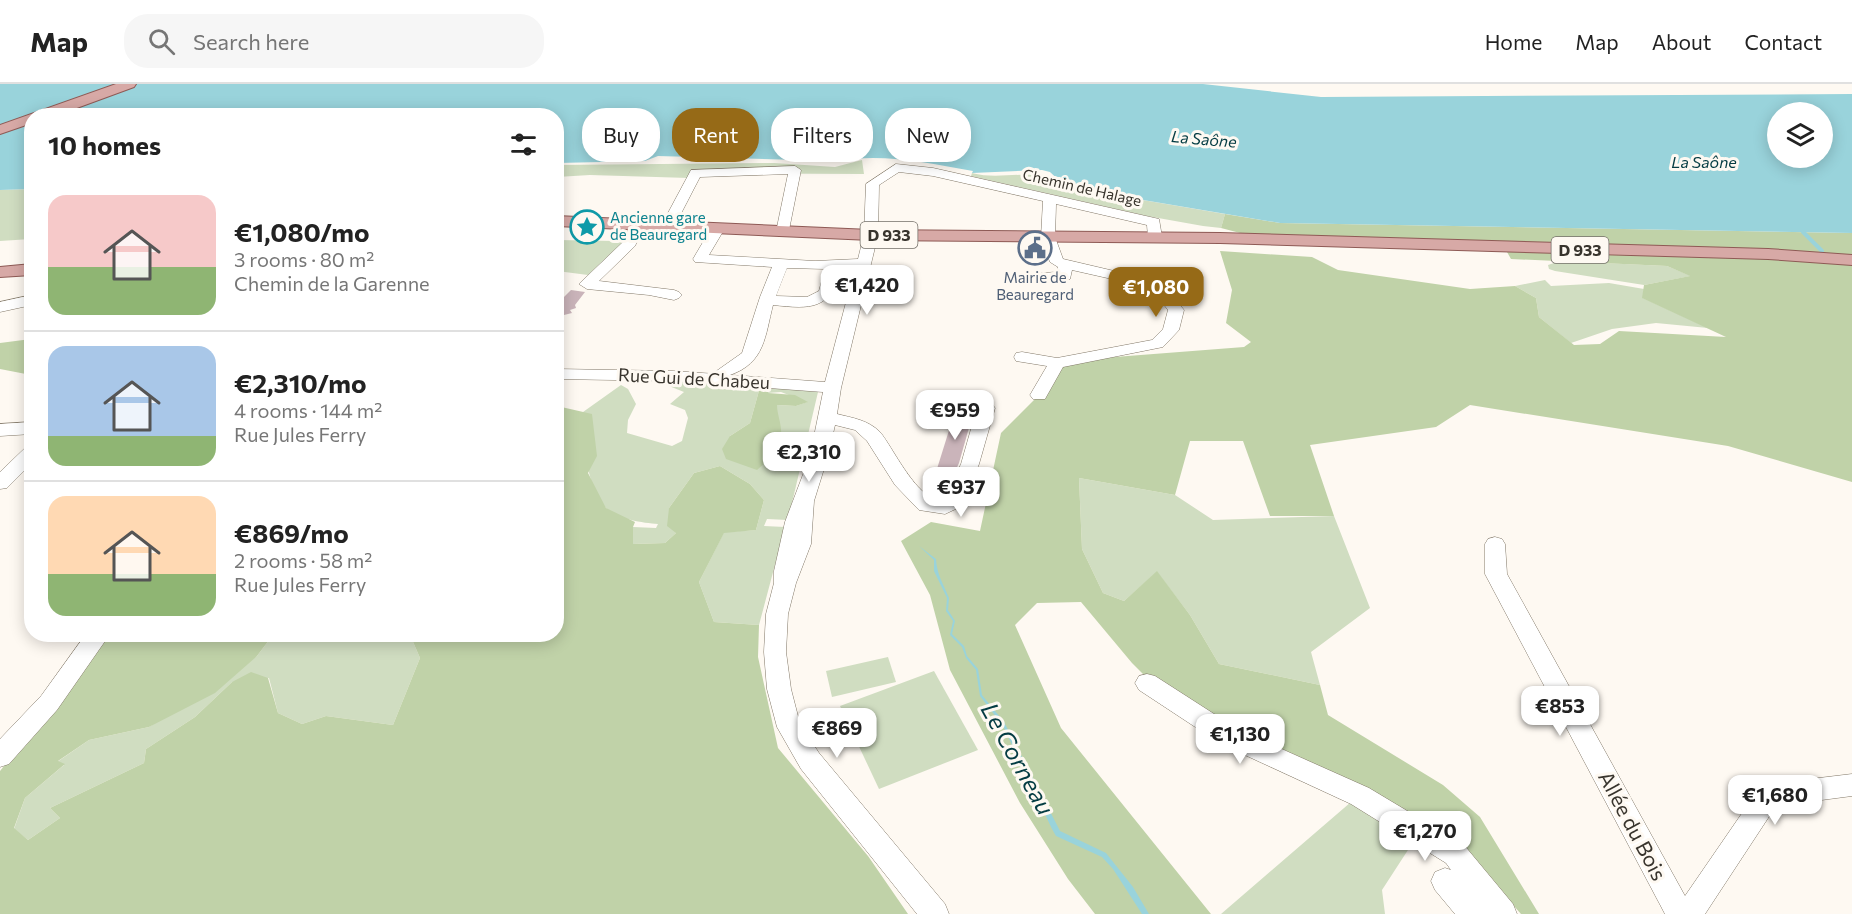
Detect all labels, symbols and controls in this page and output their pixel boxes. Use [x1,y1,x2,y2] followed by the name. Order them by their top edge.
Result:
[124,14,544,68] search box
[30,24,88,58] text: Map
[145,25,178,58] icon: search
[193,28,309,55] text: Search here
[1485,29,1542,54] text: Home
[1575,29,1619,54] text: Map
[1652,29,1711,54] text: About
[1744,29,1822,54] text: Contact
[1767,102,1833,168] map controls
[1767,102,1833,168] button: layers
[582,108,660,162] chip: Buy
[672,108,759,162] chip: Rent
[771,108,873,162] chip: Filters
[885,108,971,162] chip: New
[1171,126,1238,151] water label: La Saône
[507,128,540,161] icon: filters
[48,129,161,160] text: 10 homes
[1671,152,1737,171] water label: La Saône
[1021,165,1143,209] street label: Chemin de Halage
[610,208,707,243] place label: Ancienne gare de Beauregard
[569,209,605,245] place icon: Ancienne gare de Beauregard
[234,216,369,247] text: €1,080/mo
[96,219,168,291] icon: home
[860,222,918,248] road number: D 933
[1017,230,1053,266] public building icon: Mairie de Beauregard
[1552,237,1608,263] road number: D 933
[234,247,374,271] text: 3 rooms · 80 m²
[818,265,916,316] pin: €1,420
[1107,267,1205,318] pin: €1,080
[996,268,1074,303] place label: Mairie de Beauregard
[234,271,430,295] text: Chemin de la Garenne
[835,272,899,296] text: €1,420
[1123,274,1189,298] text: €1,080
[618,363,770,393] street label: Rue Gui de Chabeu
[234,367,366,398] text: €2,310/mo
[96,370,168,442] icon: home
[919,390,991,441] pin: €959
[930,397,980,421] text: €959
[234,398,382,422] text: 4 rooms · 144 m²
[234,422,366,446] text: Rue Jules Ferry
[760,432,858,483] pin: €2,310
[777,439,841,463] text: €2,310
[925,467,997,518] pin: €937
[937,474,985,498] text: €937
[234,517,349,548] text: €869/mo
[96,520,168,592] icon: home
[234,548,372,572] text: 2 rooms · 58 m²
[234,572,366,596] text: Rue Jules Ferry
[1524,686,1596,737] pin: €853
[1535,693,1585,717] text: €853
[976,697,1061,819] water label: Le Corneau
[801,708,873,759] pin: €869
[1191,714,1289,765] pin: €1,130
[812,715,862,739] text: €869
[1210,721,1270,745] text: €1,130
[1594,766,1673,884] street label: Allée du Bois
[1726,775,1824,826] pin: €1,680
[1742,782,1808,806] text: €1,680
[1376,811,1474,862] pin: €1,270
[1393,818,1457,842] text: €1,270

